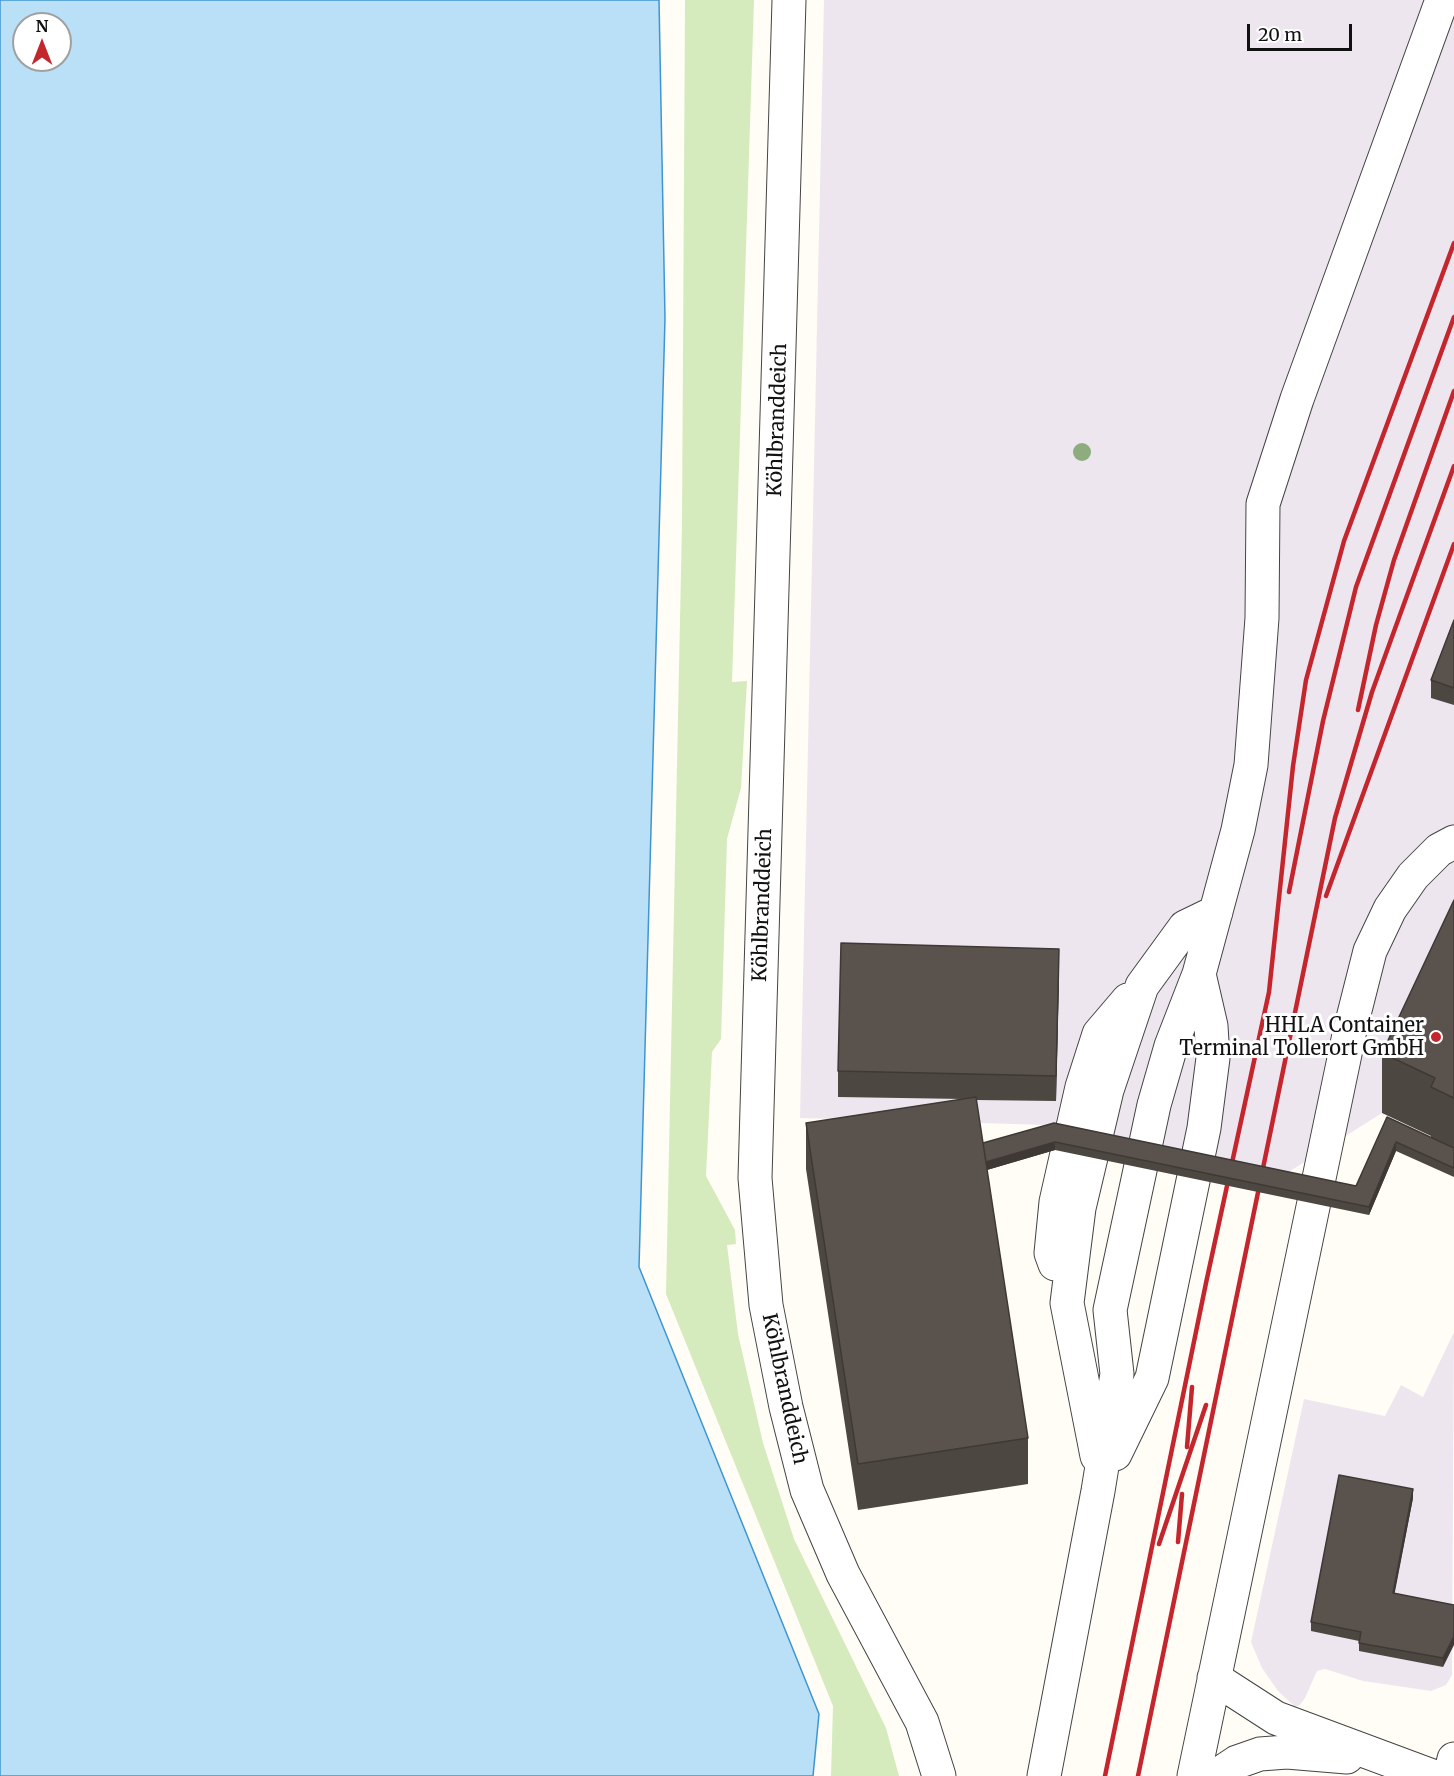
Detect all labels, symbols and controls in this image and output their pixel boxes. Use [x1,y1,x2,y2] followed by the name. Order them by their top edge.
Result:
[12,12,72,72] north arrow
[1250,12,1355,50] scale bar
[36,16,48,36] text: N
[1258,23,1302,46] text: 20 m
[763,343,793,497] street label: Köhlbranddeich
[748,828,778,982] street label: Köhlbranddeich
[1179,1014,1424,1061] place label: HHLA Container Terminal Tollerort GmbH
[1429,1030,1443,1044] marker: HHLA Container Terminal Tollerort GmbH
[756,1311,812,1467] street label: Köhlbranddeich

